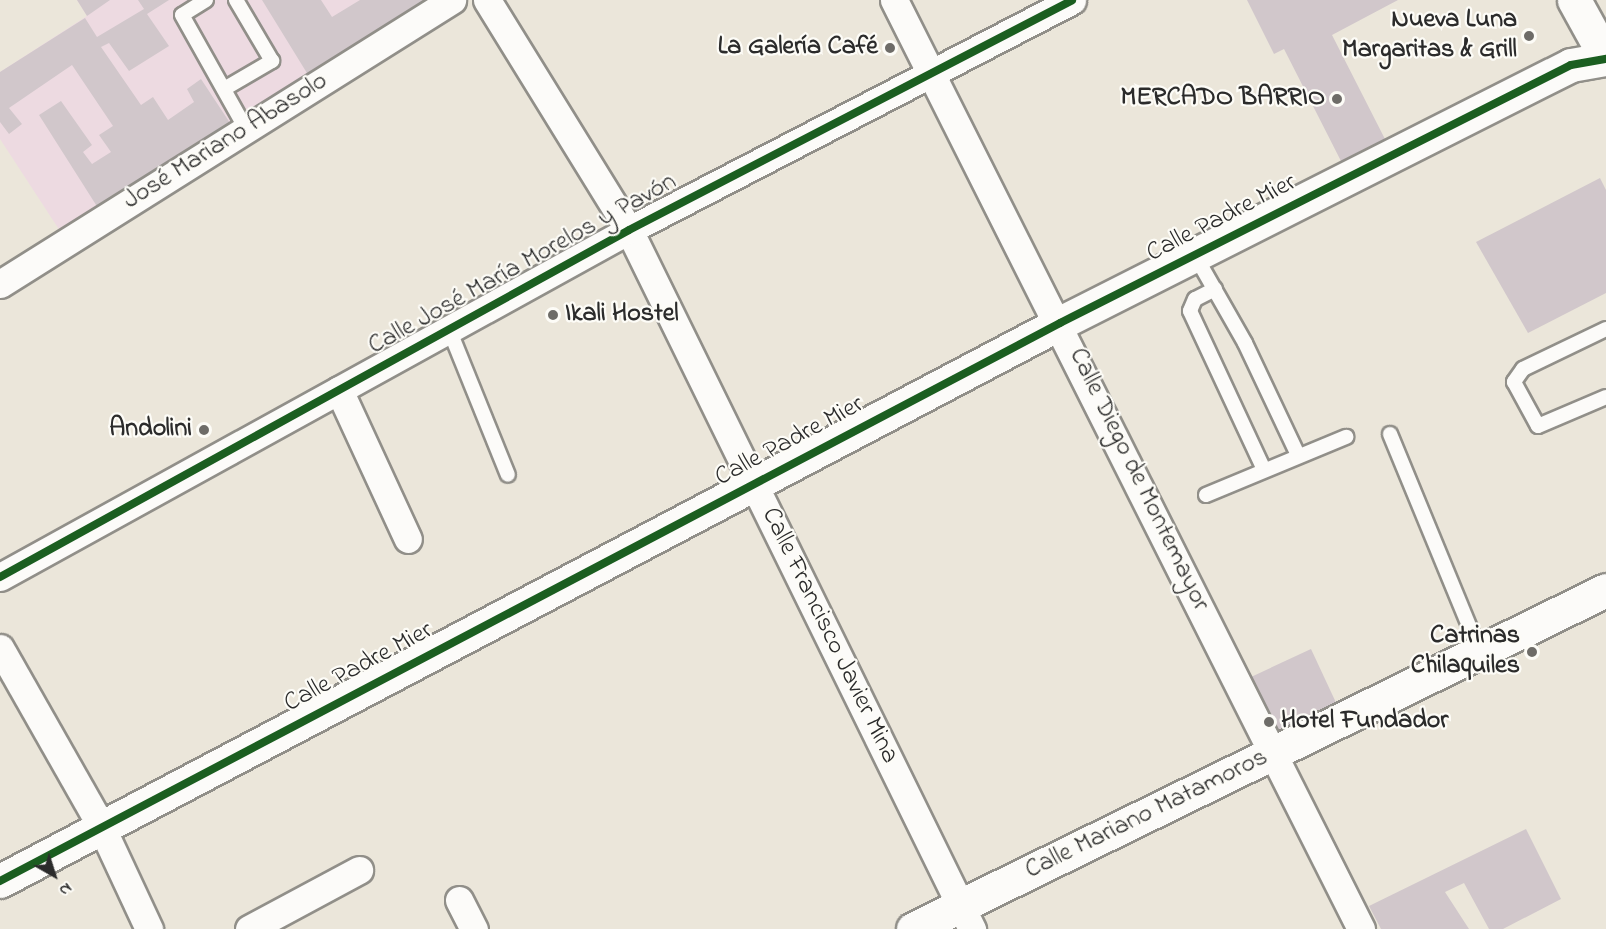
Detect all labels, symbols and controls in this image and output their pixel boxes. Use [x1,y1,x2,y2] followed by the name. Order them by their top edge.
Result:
[1342,5,1517,66] place label: Nueva Luna Margaritas & Grill
[1522,29,1536,43] marker: Nueva Luna Margaritas & Grill
[718,32,878,64] place label: La Galería Café
[883,41,897,55] marker: La Galería Café
[118,67,334,217] street label: José Mariano Abasolo
[1120,83,1325,115] place label: MERCADO BARRIO
[1330,92,1344,106] marker: MERCADO BARRIO
[364,167,682,363] street label: Calle José María Morelos y Pavón
[1142,168,1302,270] street label: Calle Padre Mier
[565,299,679,331] place label: Ikali Hostel
[546,308,560,322] marker: Ikali Hostel
[1061,343,1215,617] street label: Calle Diego de Montemayor
[710,390,870,494] street label: Calle Padre Mier
[109,414,192,446] place label: Andolini
[197,423,211,437] marker: Andolini
[753,503,905,769] street label: Calle Francisco Javier Mina
[279,616,439,720] street label: Calle Padre Mier
[1411,621,1520,682] place label: Catrinas Chilaquiles
[1525,645,1539,659] marker: Catrinas Chilaquiles
[1281,706,1448,738] place label: Hotel Fundador
[1262,715,1276,729] marker: Hotel Fundador
[1021,743,1273,887] street label: Calle Mariano Matamoros
[24,845,84,905] north arrow
[54,876,77,902] text: N

